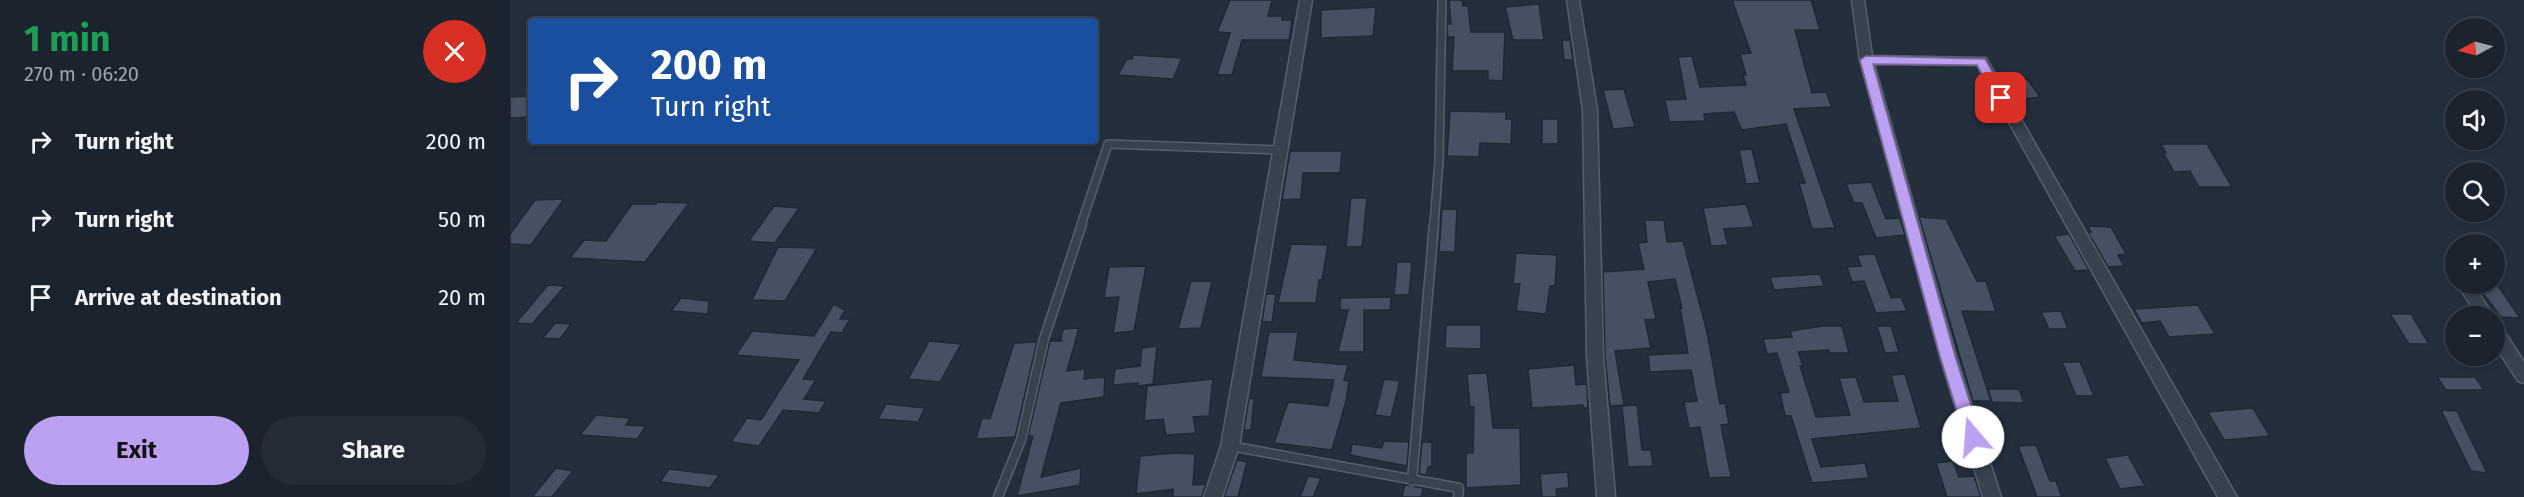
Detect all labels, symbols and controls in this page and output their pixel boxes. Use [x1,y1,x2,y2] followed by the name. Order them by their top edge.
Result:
[24,17,111,61] text: 1 min
[2445,18,2505,78] north arrow
[2445,18,2505,366] map controls
[423,20,486,83] button: close
[651,40,767,90] text: 200 m
[552,42,630,120] icon: right
[24,62,139,86] text: 270 m · 06:20
[1975,72,2026,123] pin
[1984,81,2017,114] icon: arrive
[2445,90,2505,150] button: sound
[651,91,771,123] text: Turn right
[24,125,57,158] icon: right
[75,128,174,155] text: Turn right
[426,128,486,155] text: 200 m
[2445,162,2505,222] button: search
[24,203,57,236] icon: right
[75,206,174,233] text: Turn right
[438,206,486,233] text: 50 m
[2445,234,2505,294] button: +
[24,281,57,314] icon: arrive
[75,284,282,311] text: Arrive at destination
[438,284,486,311] text: 20 m
[2445,306,2505,366] button: −
[1941,405,2005,469] position arrow
[24,416,249,485] button: Exit
[261,416,486,485] button: Share

